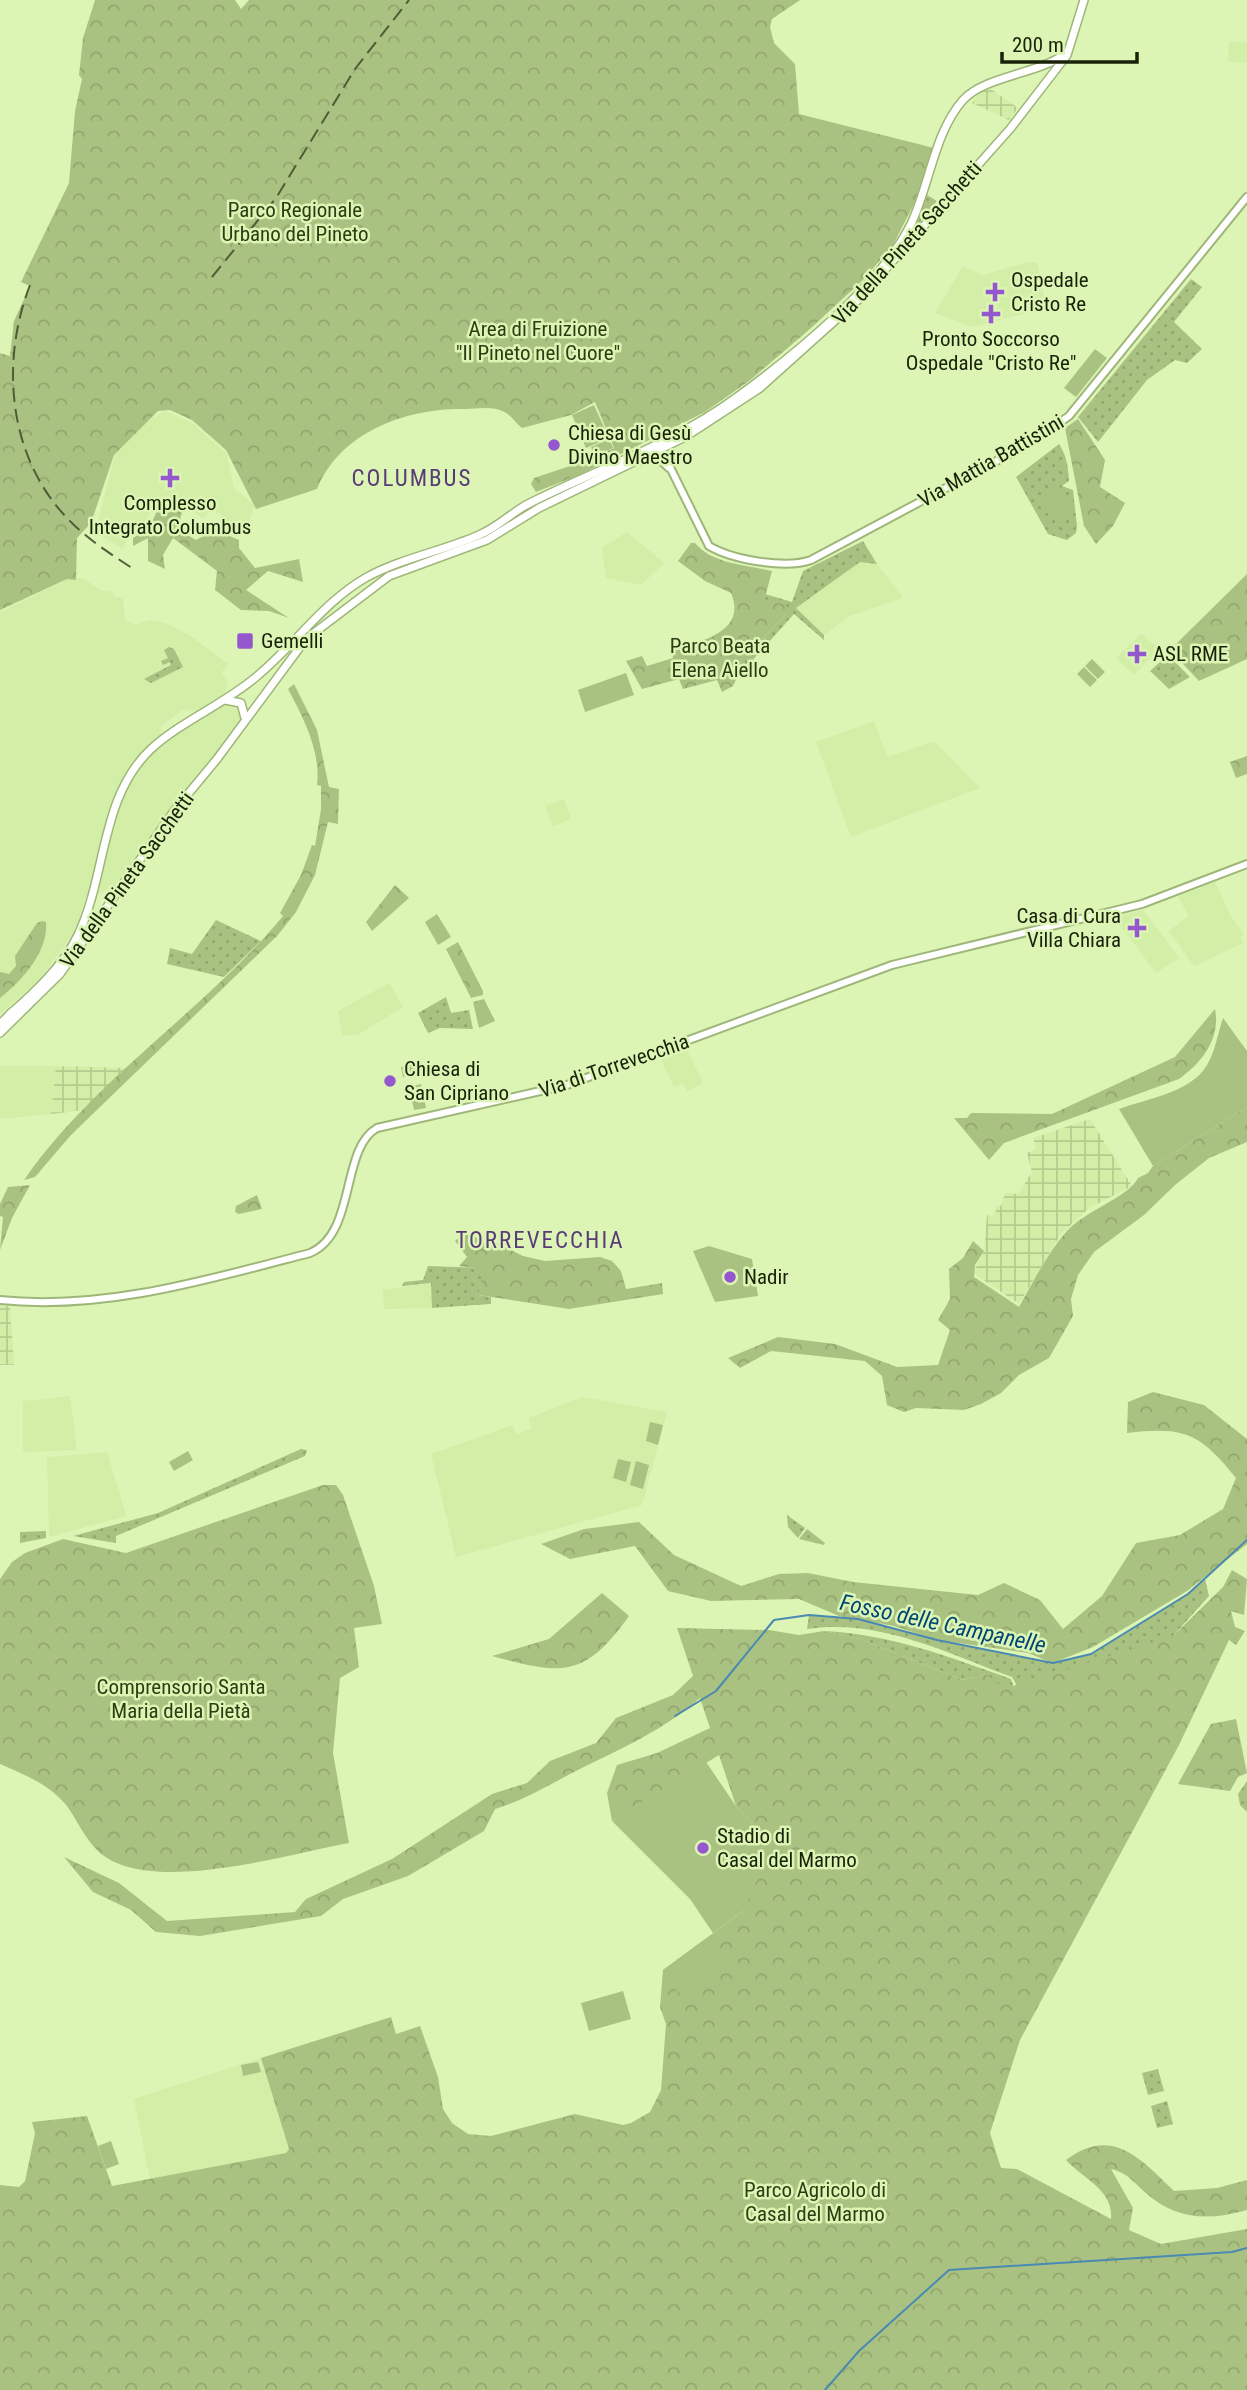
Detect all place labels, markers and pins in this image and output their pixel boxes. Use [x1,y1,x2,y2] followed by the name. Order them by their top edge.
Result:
[1011,268,1089,316] place label: Ospedale Cristo Re
[985,282,1005,302] marker: Ospedale Cristo Re
[981,304,1001,324] marker: Pronto Soccorso Ospedale "Cristo Re"
[906,327,1076,375] place label: Pronto Soccorso Ospedale "Cristo Re"
[568,421,692,469] place label: Chiesa di Gesù Divino Maestro
[546,437,562,453] marker: Chiesa di Gesù Divino Maestro
[160,468,180,488] marker: Complesso Integrato Columbus
[89,491,251,539] place label: Complesso Integrato Columbus
[261,629,323,653] place label: Gemelli
[235,631,255,651] marker: Gemelli
[1153,642,1228,666] place label: ASL RME
[1127,644,1147,664] marker: ASL RME
[1016,904,1121,952] place label: Casa di Cura Villa Chiara
[1127,918,1147,938] marker: Casa di Cura Villa Chiara
[404,1057,509,1105] place label: Chiesa di San Cipriano
[382,1073,398,1089] marker: Chiesa di San Cipriano
[744,1265,789,1289] place label: Nadir
[722,1269,738,1285] marker: Nadir
[717,1824,857,1872] place label: Stadio di Casal del Marmo
[695,1840,711,1856] marker: Stadio di Casal del Marmo

